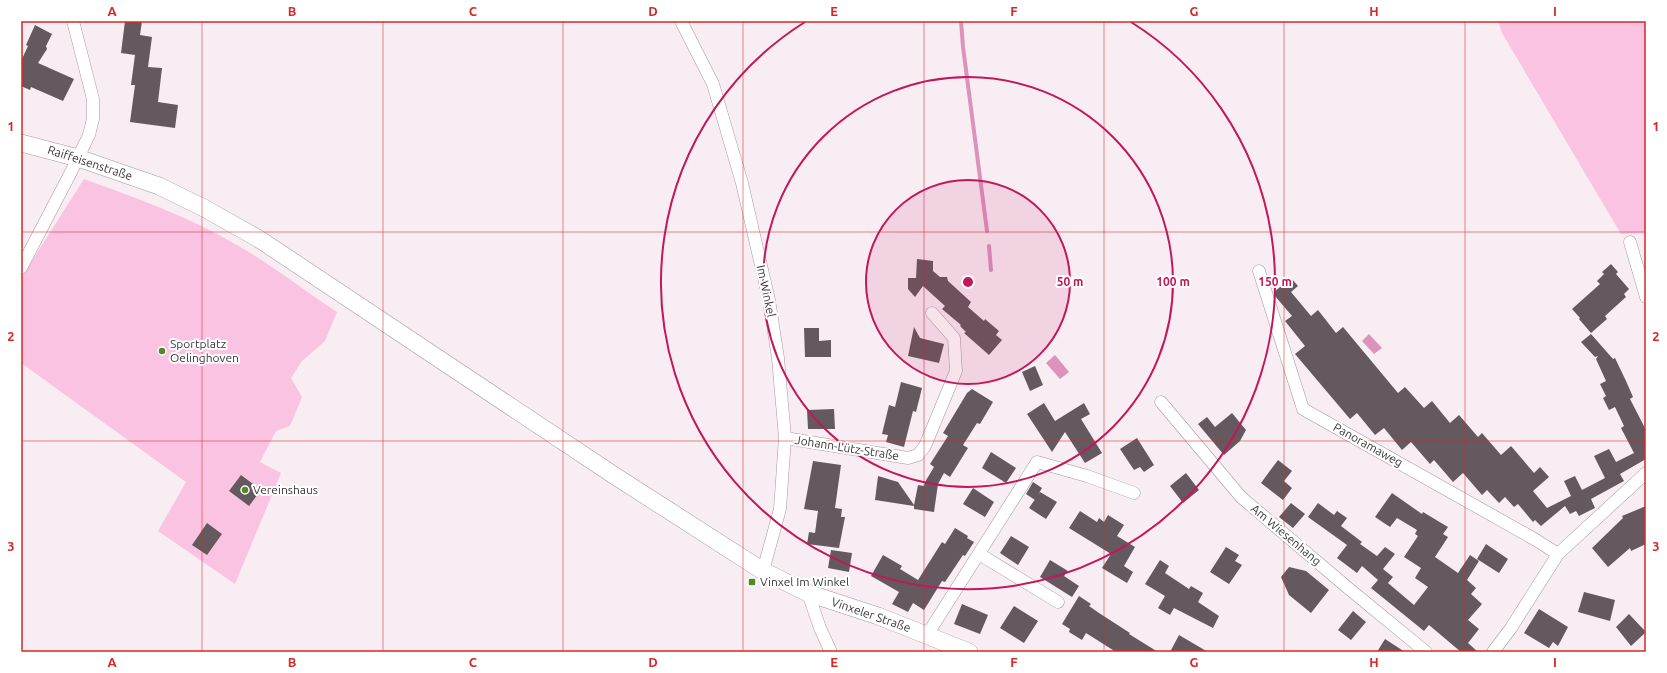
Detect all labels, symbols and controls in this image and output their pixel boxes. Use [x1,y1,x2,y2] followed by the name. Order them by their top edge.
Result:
[107,4,117,18] text: A
[288,4,297,18] text: B
[469,4,478,18] text: C
[648,4,658,18] text: D
[830,4,838,18] text: E
[1010,4,1018,18] text: F
[1190,4,1199,18] text: G
[1369,4,1379,18] text: H
[1553,4,1557,18] text: I
[7,119,15,133] text: 1
[1652,119,1660,133] text: 1
[46,143,134,182] street label: Raiffeisenstraße
[755,264,778,318] street label: Im Winkel
[961,275,975,289] centre of rings
[1057,275,1083,288] text: 50 m
[1156,275,1190,288] text: 100 m
[1258,275,1292,288] text: 150 m
[7,329,15,343] text: 2
[1652,329,1660,343] text: 2
[170,337,239,364] place label: Sportplatz Oelinghoven
[157,346,167,356] marker: Sportplatz Oelinghoven
[1331,420,1405,469] street label: Panoramaweg
[794,433,900,462] street label: Johann-Lütz-Straße
[253,483,318,496] place label: Vereinshaus
[240,485,250,495] marker: Vereinshaus
[1249,502,1324,568] street label: Am Wiesenhang
[7,539,15,553] text: 3
[1652,539,1660,553] text: 3
[760,575,849,588] place label: Vinxel Im Winkel
[747,577,757,587] marker: Vinxel Im Winkel
[830,595,912,634] street label: Vinxeler Straße
[107,655,117,669] text: A
[288,655,297,669] text: B
[469,655,478,669] text: C
[648,655,658,669] text: D
[830,655,838,669] text: E
[1010,655,1018,669] text: F
[1190,655,1199,669] text: G
[1369,655,1379,669] text: H
[1553,655,1557,669] text: I

